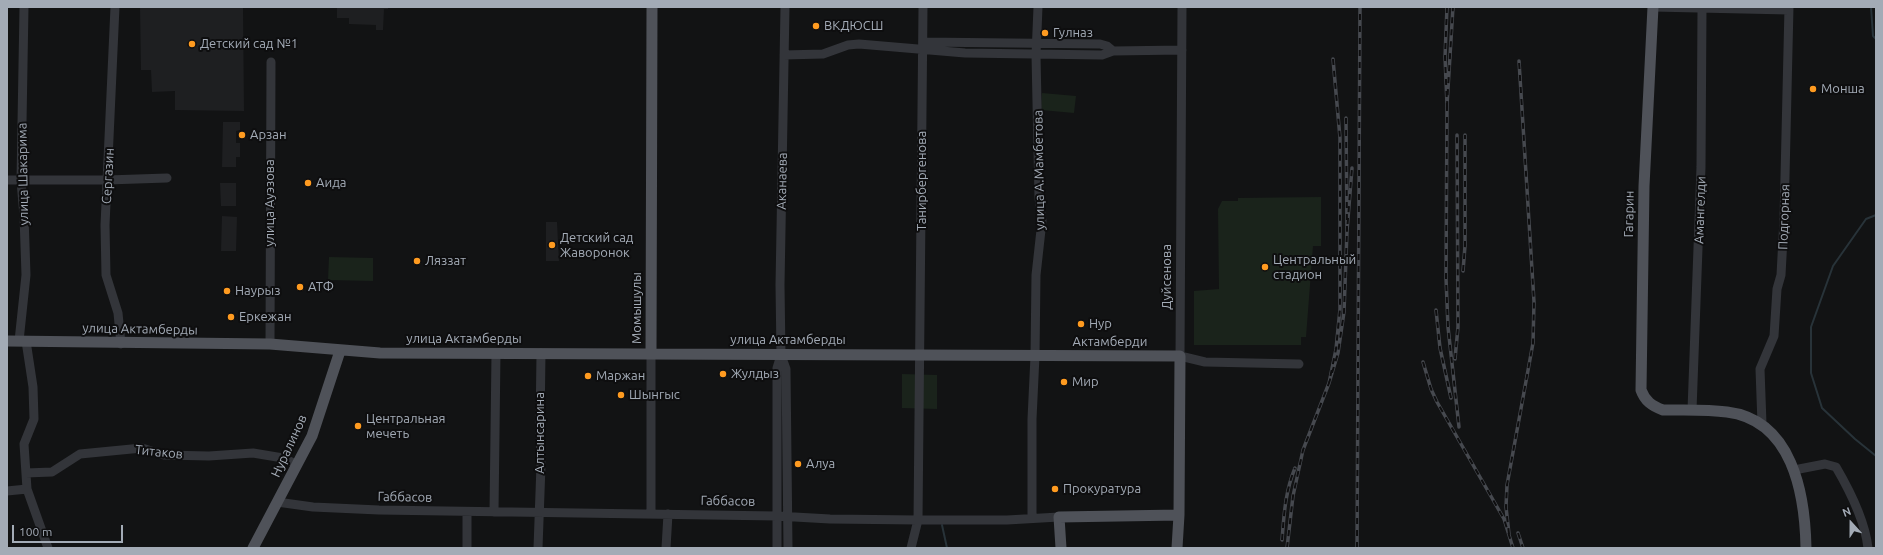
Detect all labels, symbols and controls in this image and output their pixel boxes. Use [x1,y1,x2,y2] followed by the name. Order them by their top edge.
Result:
[824,18,883,34] place label: ВКДЮСШ
[811,21,821,31] marker: ВКДЮСШ
[1053,25,1093,41] place label: Гулназ
[1040,28,1050,38] marker: Гулназ
[200,36,298,52] place label: Детский сад №1
[187,39,197,49] marker: Детский сад №1
[1821,81,1865,97] place label: Монша
[1808,84,1818,94] marker: Монша
[1030,110,1048,230] street label: улица А.Мамбетова
[14,123,32,225] street label: улица Шакарима
[250,127,287,143] place label: Арзан
[237,130,247,140] marker: Арзан
[914,131,930,231] street label: Танирбергенова
[99,148,117,204] street label: Сергазин
[774,152,790,210] street label: Аканаева
[262,159,278,247] street label: улица Ауэзова
[316,175,346,191] place label: Аида
[1691,176,1709,244] street label: Амангелди
[303,178,313,188] marker: Аида
[1775,184,1793,250] street label: Подгорная
[1621,190,1637,238] street label: Гагарин
[560,230,633,261] place label: Детский сад Жаворонок
[547,240,557,250] marker: Детский сад Жаворонок
[1159,244,1175,310] street label: Дуйсенова
[1273,252,1356,283] place label: Центральный стадион
[425,253,466,269] place label: Ляззат
[412,256,422,266] marker: Ляззат
[1260,262,1270,272] marker: Центральный стадион
[629,272,645,344] street label: Момышулы
[308,279,334,295] place label: АТФ
[295,282,305,292] marker: АТФ
[235,283,281,299] place label: Наурыз
[222,286,232,296] marker: Наурыз
[239,309,291,325] place label: Еркежан
[226,312,236,322] marker: Еркежан
[1089,316,1112,332] place label: Нур
[1076,319,1086,329] marker: Нур
[82,320,198,338] street label: улица Актамберды
[406,331,522,347] street label: улица Актамберды
[730,332,846,348] street label: улица Актамберды
[1073,334,1147,350] street label: Актамберди
[731,366,779,382] place label: Жулдыз
[596,368,645,384] place label: Маржан
[718,369,728,379] marker: Жулдыз
[583,371,593,381] marker: Маржан
[1072,374,1099,390] place label: Мир
[1059,377,1069,387] marker: Мир
[629,387,680,403] place label: Шынгыс
[616,390,626,400] marker: Шынгыс
[532,392,548,474] street label: Алтынсарина
[366,411,446,442] place label: Центральная мечеть
[268,412,310,480] street label: Нуралинов
[353,421,363,431] marker: Центральная мечеть
[134,442,184,462] street label: Титаков
[806,456,835,472] place label: Алуа
[793,459,803,469] marker: Алуа
[1063,481,1141,497] place label: Прокуратура
[1050,484,1060,494] marker: Прокуратура
[378,489,432,505] street label: Габбасов
[701,493,755,509] street label: Габбасов
[1831,503,1871,543] north arrow
[1841,505,1853,519] text: N
[14,517,125,543] scale bar
[19,525,52,538] text: 100 m

